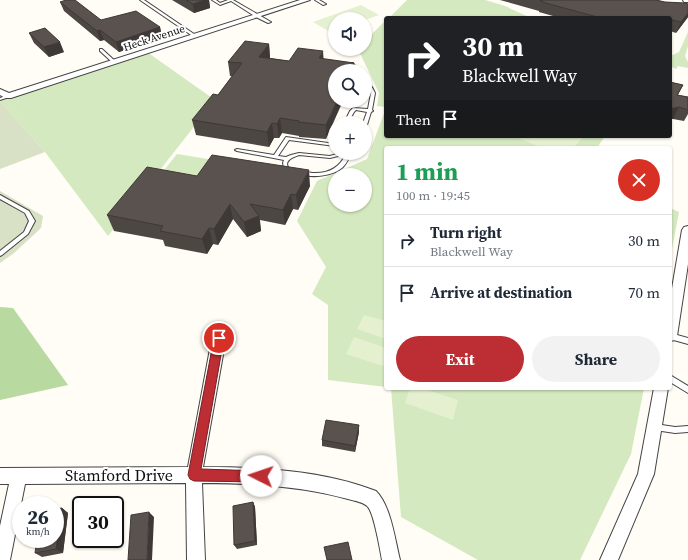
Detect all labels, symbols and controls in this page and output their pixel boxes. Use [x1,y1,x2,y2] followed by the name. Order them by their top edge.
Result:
[328,12,372,212] map controls
[328,12,372,56] button: sound
[121,21,187,55] street label: Heck Avenue
[462,27,524,65] text: 30 m
[396,32,448,84] icon: right
[462,63,577,88] text: Blackwell Way
[328,64,372,108] button: search
[439,108,461,130] icon: arrive
[396,109,431,130] text: Then
[328,116,372,160] button: +
[396,155,458,188] text: 1 min
[618,159,660,201] button: close
[328,168,372,212] button: −
[396,187,470,204] text: 100 m · 19:45
[430,222,502,243] text: Turn right
[396,230,418,252] icon: right
[628,230,660,251] text: 30 m
[430,243,513,260] text: Blackwell Way
[396,282,418,304] icon: arrive
[430,282,572,303] text: Arrive at destination
[628,282,660,303] text: 70 m
[202,321,236,355] pin
[208,327,230,349] icon: arrive
[396,336,524,382] button: Exit
[532,336,660,382] button: Share
[240,455,282,497] position arrow
[65,464,173,486] street label: Stamford Drive
[72,496,124,548] speed limit sign: 30
[27,503,49,531] text: 26
[26,525,50,538] text: km/h

